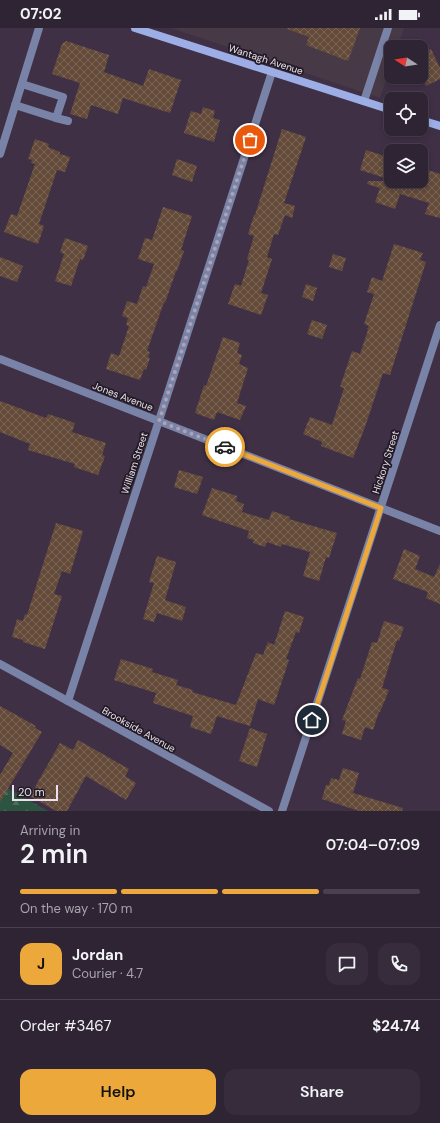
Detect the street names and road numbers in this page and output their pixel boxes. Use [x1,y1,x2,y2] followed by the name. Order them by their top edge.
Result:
[227,41,305,78] street label: Wantagh Avenue
[91,379,155,414] street label: Jones Avenue
[369,429,402,495] street label: Hickory Street
[118,431,151,496] street label: William Street
[100,704,178,755] street label: Brookside Avenue

